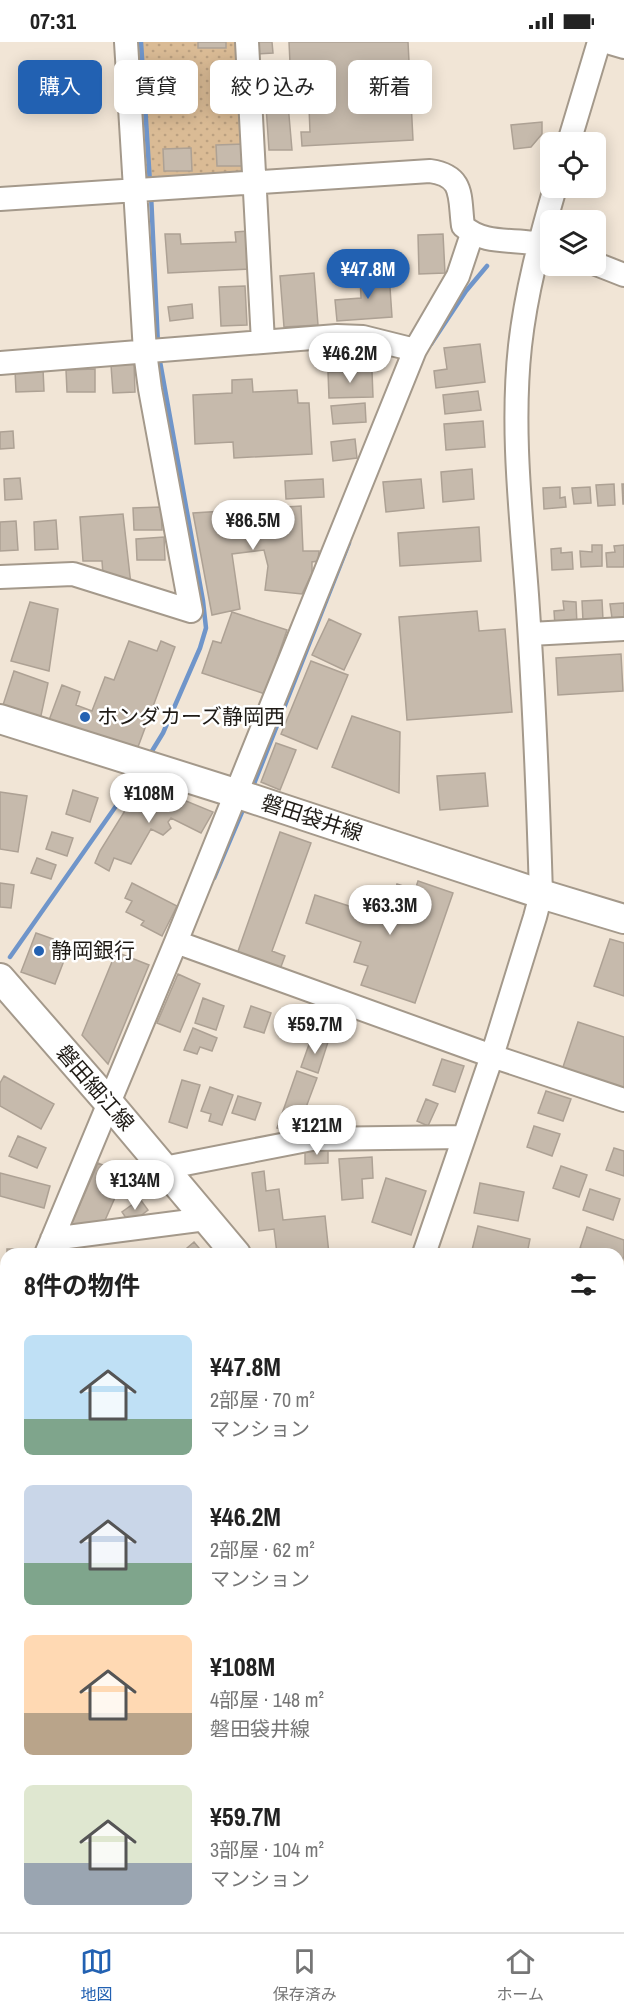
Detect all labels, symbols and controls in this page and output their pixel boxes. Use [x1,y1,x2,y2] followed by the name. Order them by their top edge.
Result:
[30,6,76,36] text: 07:31
[18,60,102,114] chip: 購入
[114,60,198,114] chip: 賃貸
[210,60,336,114] chip: 絞り込み
[348,60,432,114] chip: 新着
[540,132,606,276] map controls
[540,132,606,198] button: locate
[540,210,606,276] button: layers
[319,249,417,300] pin: ¥47.8M
[341,255,395,282] text: ¥47.8M
[301,333,399,384] pin: ¥46.2M
[323,339,377,366] text: ¥46.2M
[204,500,302,551] pin: ¥86.5M
[226,506,280,533] text: ¥86.5M
[97,702,285,731] place label: ホンダカーズ静岡西
[78,710,92,724] marker: ホンダカーズ静岡西
[107,773,191,824] pin: ¥108M
[124,779,174,806] text: ¥108M
[258,788,367,848] street label: 磐田袋井線
[341,885,439,936] pin: ¥63.3M
[363,891,417,918] text: ¥63.3M
[51,936,135,965] place label: 静岡銀行
[32,944,46,958] marker: 静岡銀行
[266,1004,364,1055] pin: ¥59.7M
[288,1010,342,1037] text: ¥59.7M
[50,1039,141,1137] street label: 磐田細江線
[275,1105,359,1156] pin: ¥121M
[292,1111,342,1138] text: ¥121M
[93,1160,177,1211] pin: ¥134M
[110,1166,160,1193] text: ¥134M
[24,1268,140,1303] text: 8件の物件
[567,1268,600,1301] icon: filters
[210,1349,281,1384] text: ¥47.8M
[72,1359,144,1431] icon: home
[210,1386,315,1413] text: 2部屋 · 70 m²
[210,1415,310,1442] text: マンション
[210,1499,281,1534] text: ¥46.2M
[72,1509,144,1581] icon: home
[210,1536,315,1563] text: 2部屋 · 62 m²
[210,1565,310,1592] text: マンション
[210,1649,275,1684] text: ¥108M
[72,1659,144,1731] icon: home
[210,1686,324,1713] text: 4部屋 · 148 m²
[210,1715,310,1742] text: 磐田袋井線
[210,1799,281,1834] text: ¥59.7M
[72,1809,144,1881] icon: home
[210,1836,324,1863] text: 3部屋 · 104 m²
[210,1865,310,1892] text: マンション
[80,1945,113,2005] tab: 地図
[273,1945,337,2005] tab: 保存済み
[497,1945,544,2005] tab: ホーム

